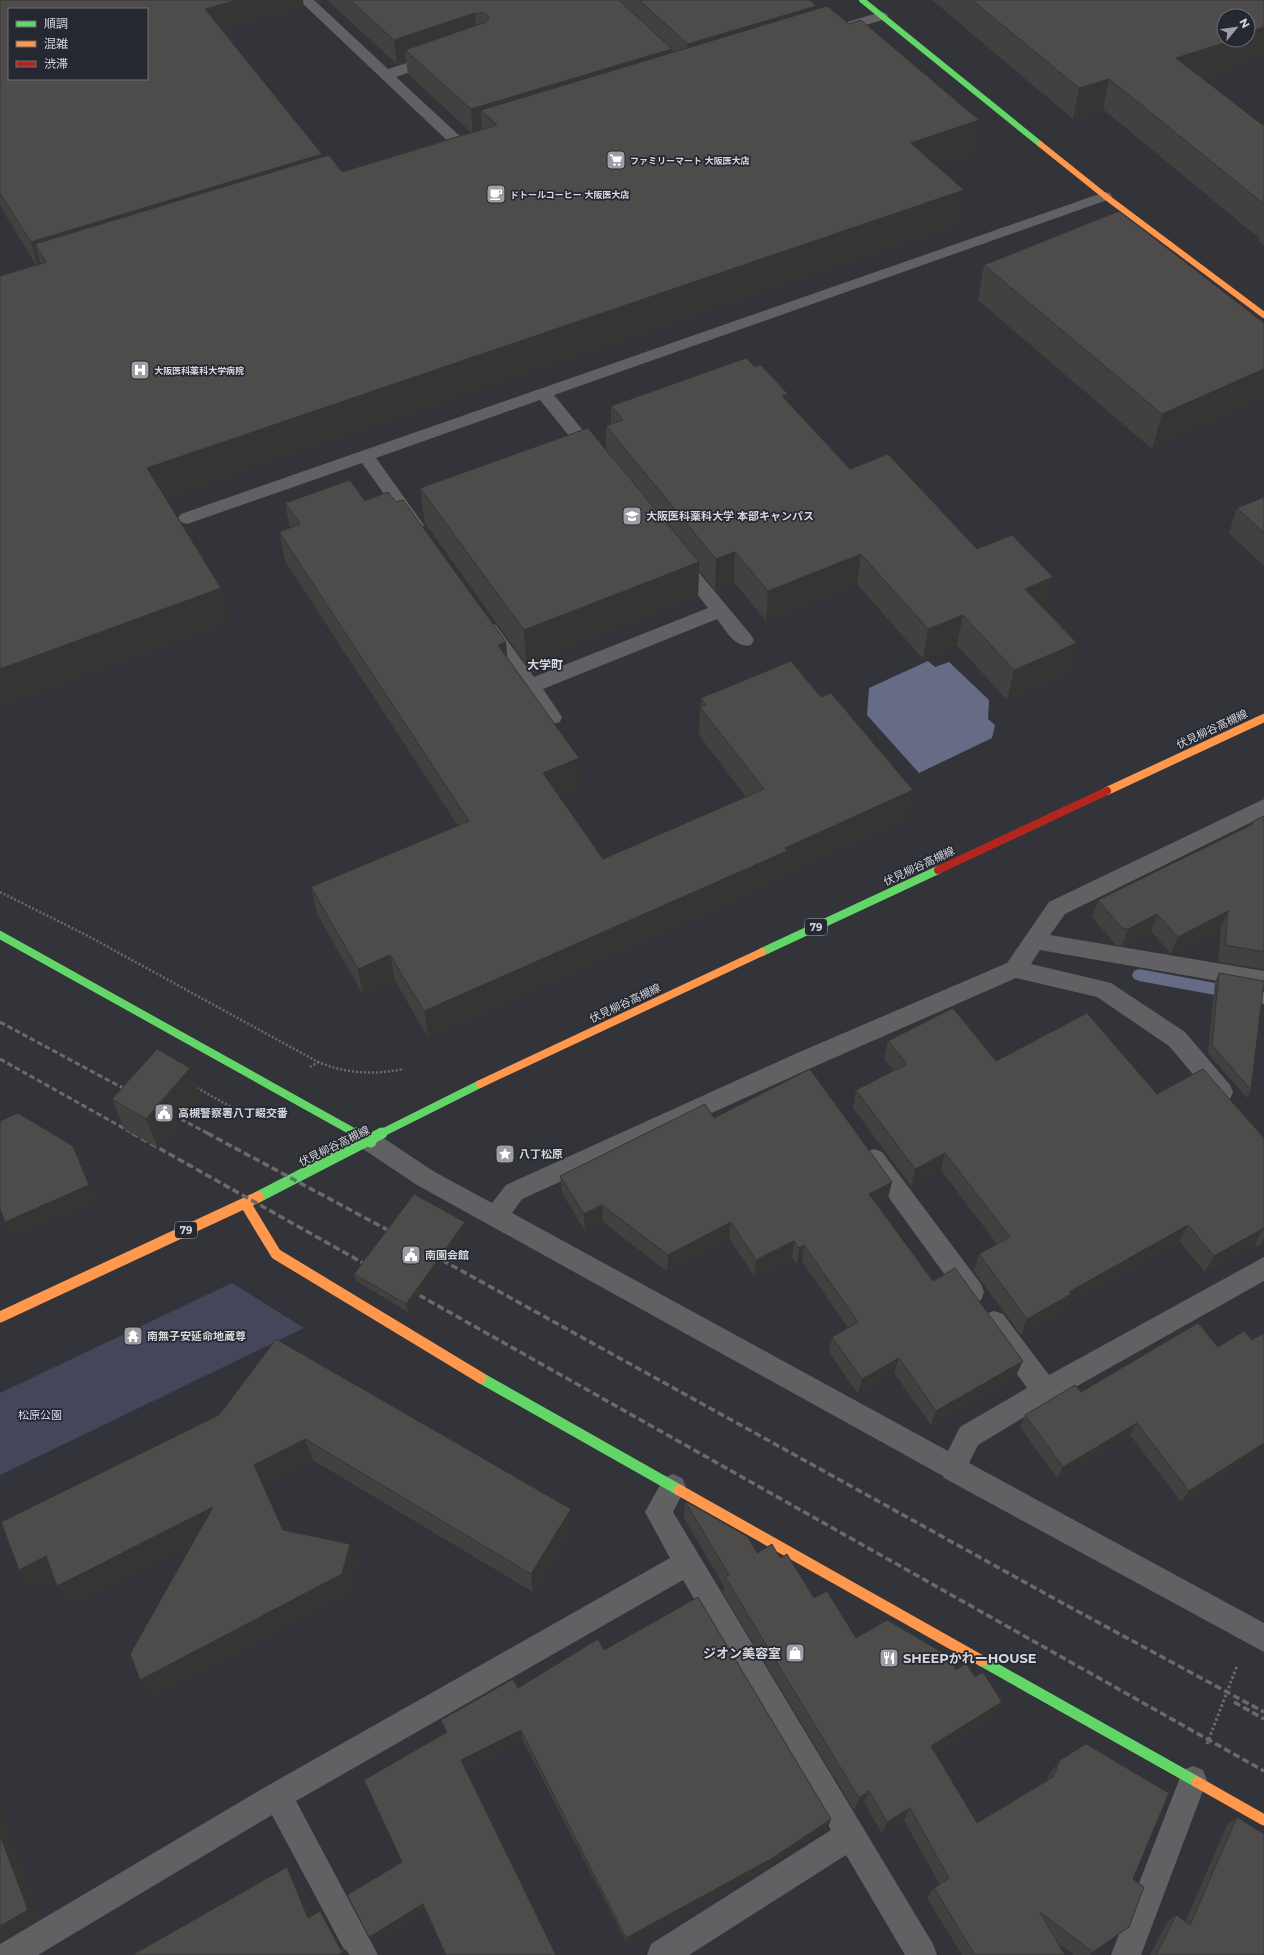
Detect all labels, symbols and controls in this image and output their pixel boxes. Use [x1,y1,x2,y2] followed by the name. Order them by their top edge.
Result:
[8,8,148,80] legend
[1216,8,1256,48] north arrow
[44,16,68,31] text: 順調
[1236,16,1253,30] text: N
[44,36,68,51] text: 混雑
[44,56,68,71] text: 渋滞
[605,149,627,171] supermarket icon: ファミリーマート 大阪医大店
[630,155,750,166] place label: ファミリーマート 大阪医大店
[485,183,507,205] cafe icon: ドトールコーヒー 大阪医大店
[510,189,629,200] place label: ドトールコーヒー 大阪医大店
[129,359,151,381] hospital icon: 大阪医科薬科大学病院
[154,365,244,376] place label: 大阪医科薬科大学病院
[621,505,643,527] school or university icon: 大阪医科薬科大学 本部キャンパス
[646,509,814,523] place label: 大阪医科薬科大学 本部キャンパス
[527,657,563,672] district label: 大学町
[1174,706,1250,752] street label: 伏見柳谷高槻線
[881,843,957,889] street label: 伏見柳谷高槻線
[805,919,827,935] road number: 79
[587,980,663,1026] street label: 伏見柳谷高槻線
[153,1102,175,1124] public building icon: 高槻警察署八丁畷交番
[178,1106,288,1120] place label: 高槻警察署八丁畷交番
[296,1123,372,1169] street label: 伏見柳谷高槻線
[494,1143,516,1165] place icon: 八丁松原
[519,1147,563,1161] place label: 八丁松原
[175,1222,197,1238] road number: 79
[400,1244,422,1266] public building icon: 南園会館
[425,1248,469,1262] place label: 南園会館
[122,1325,144,1347] temple icon: 南無子安延命地蔵尊
[147,1329,246,1343] place label: 南無子安延命地蔵尊
[18,1408,62,1422] park label: 松原公園
[784,1642,806,1664] shop icon: ジオン美容室
[703,1645,781,1661] place label: ジオン美容室
[878,1647,900,1669] restaurant icon: SHEEPかれーHOUSE
[903,1650,1037,1666] place label: SHEEPかれーHOUSE

